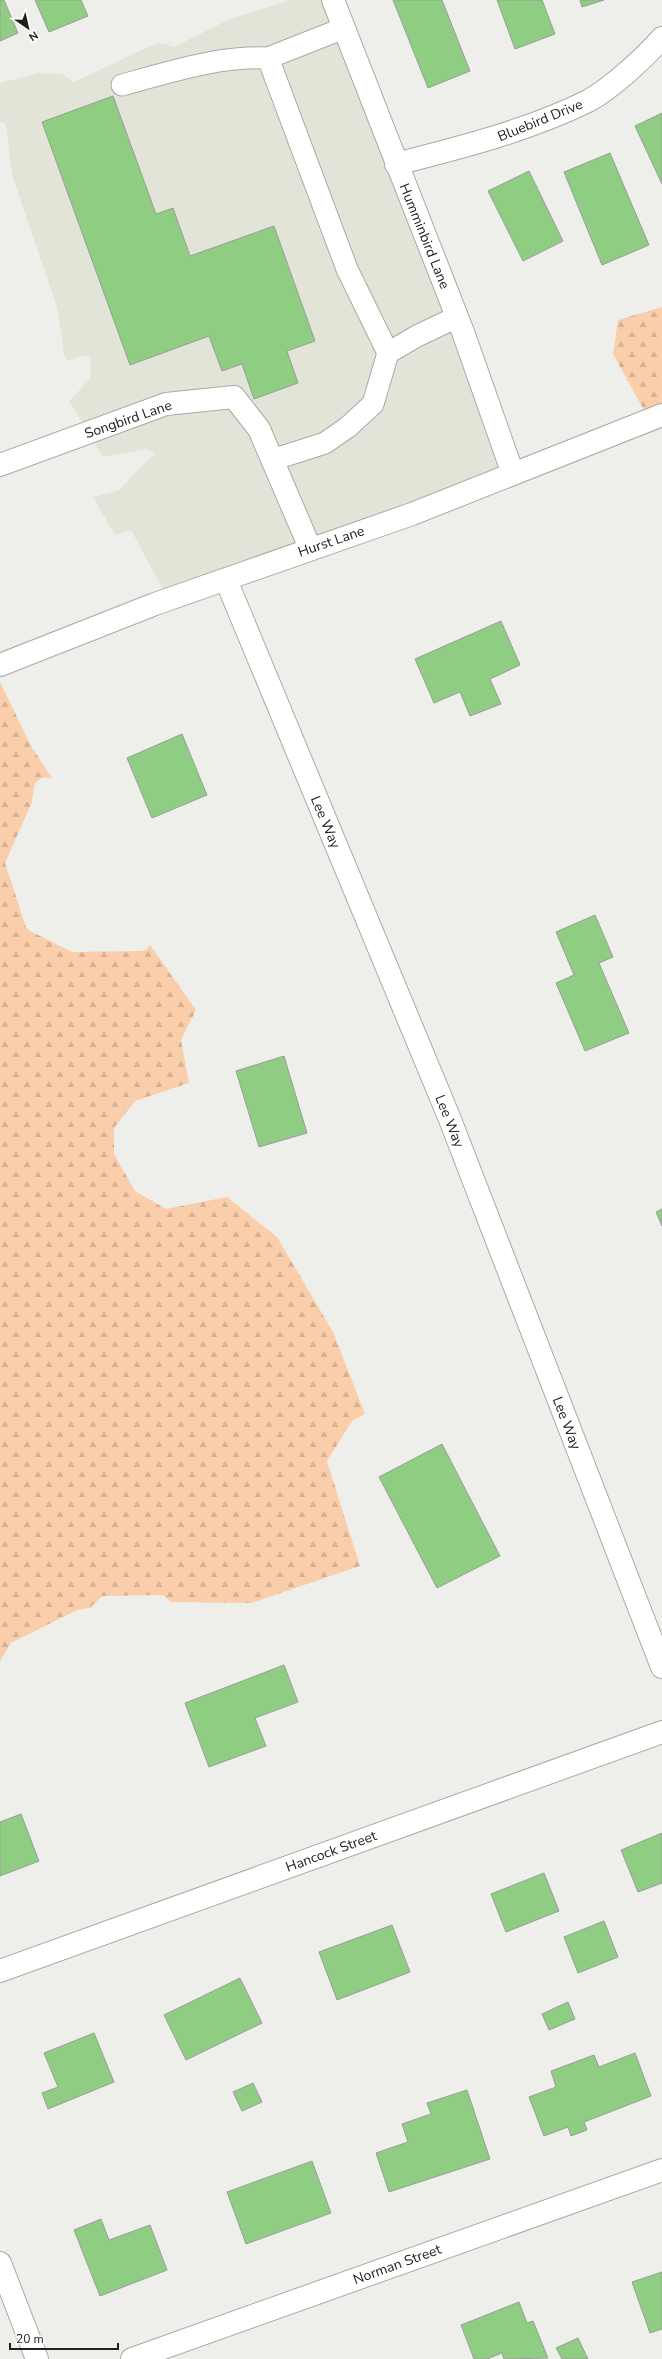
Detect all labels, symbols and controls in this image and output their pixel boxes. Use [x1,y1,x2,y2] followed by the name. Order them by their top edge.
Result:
[8,8,48,48] north arrow
[26,27,41,44] text: N
[495,95,586,146] street label: Bluebird Drive
[395,181,454,292] street label: Humminbird Lane
[82,396,174,443] street label: Songbird Lane
[295,521,367,562] street label: Hurst Lane
[306,793,345,852] street label: Lee Way
[430,1092,469,1151] street label: Lee Way
[548,1394,586,1453] street label: Lee Way
[283,1826,379,1877] street label: Hancock Street
[351,2240,444,2289] street label: Norman Street
[10,2325,118,2351] scale bar
[16,2331,44,2347] text: 20 m

